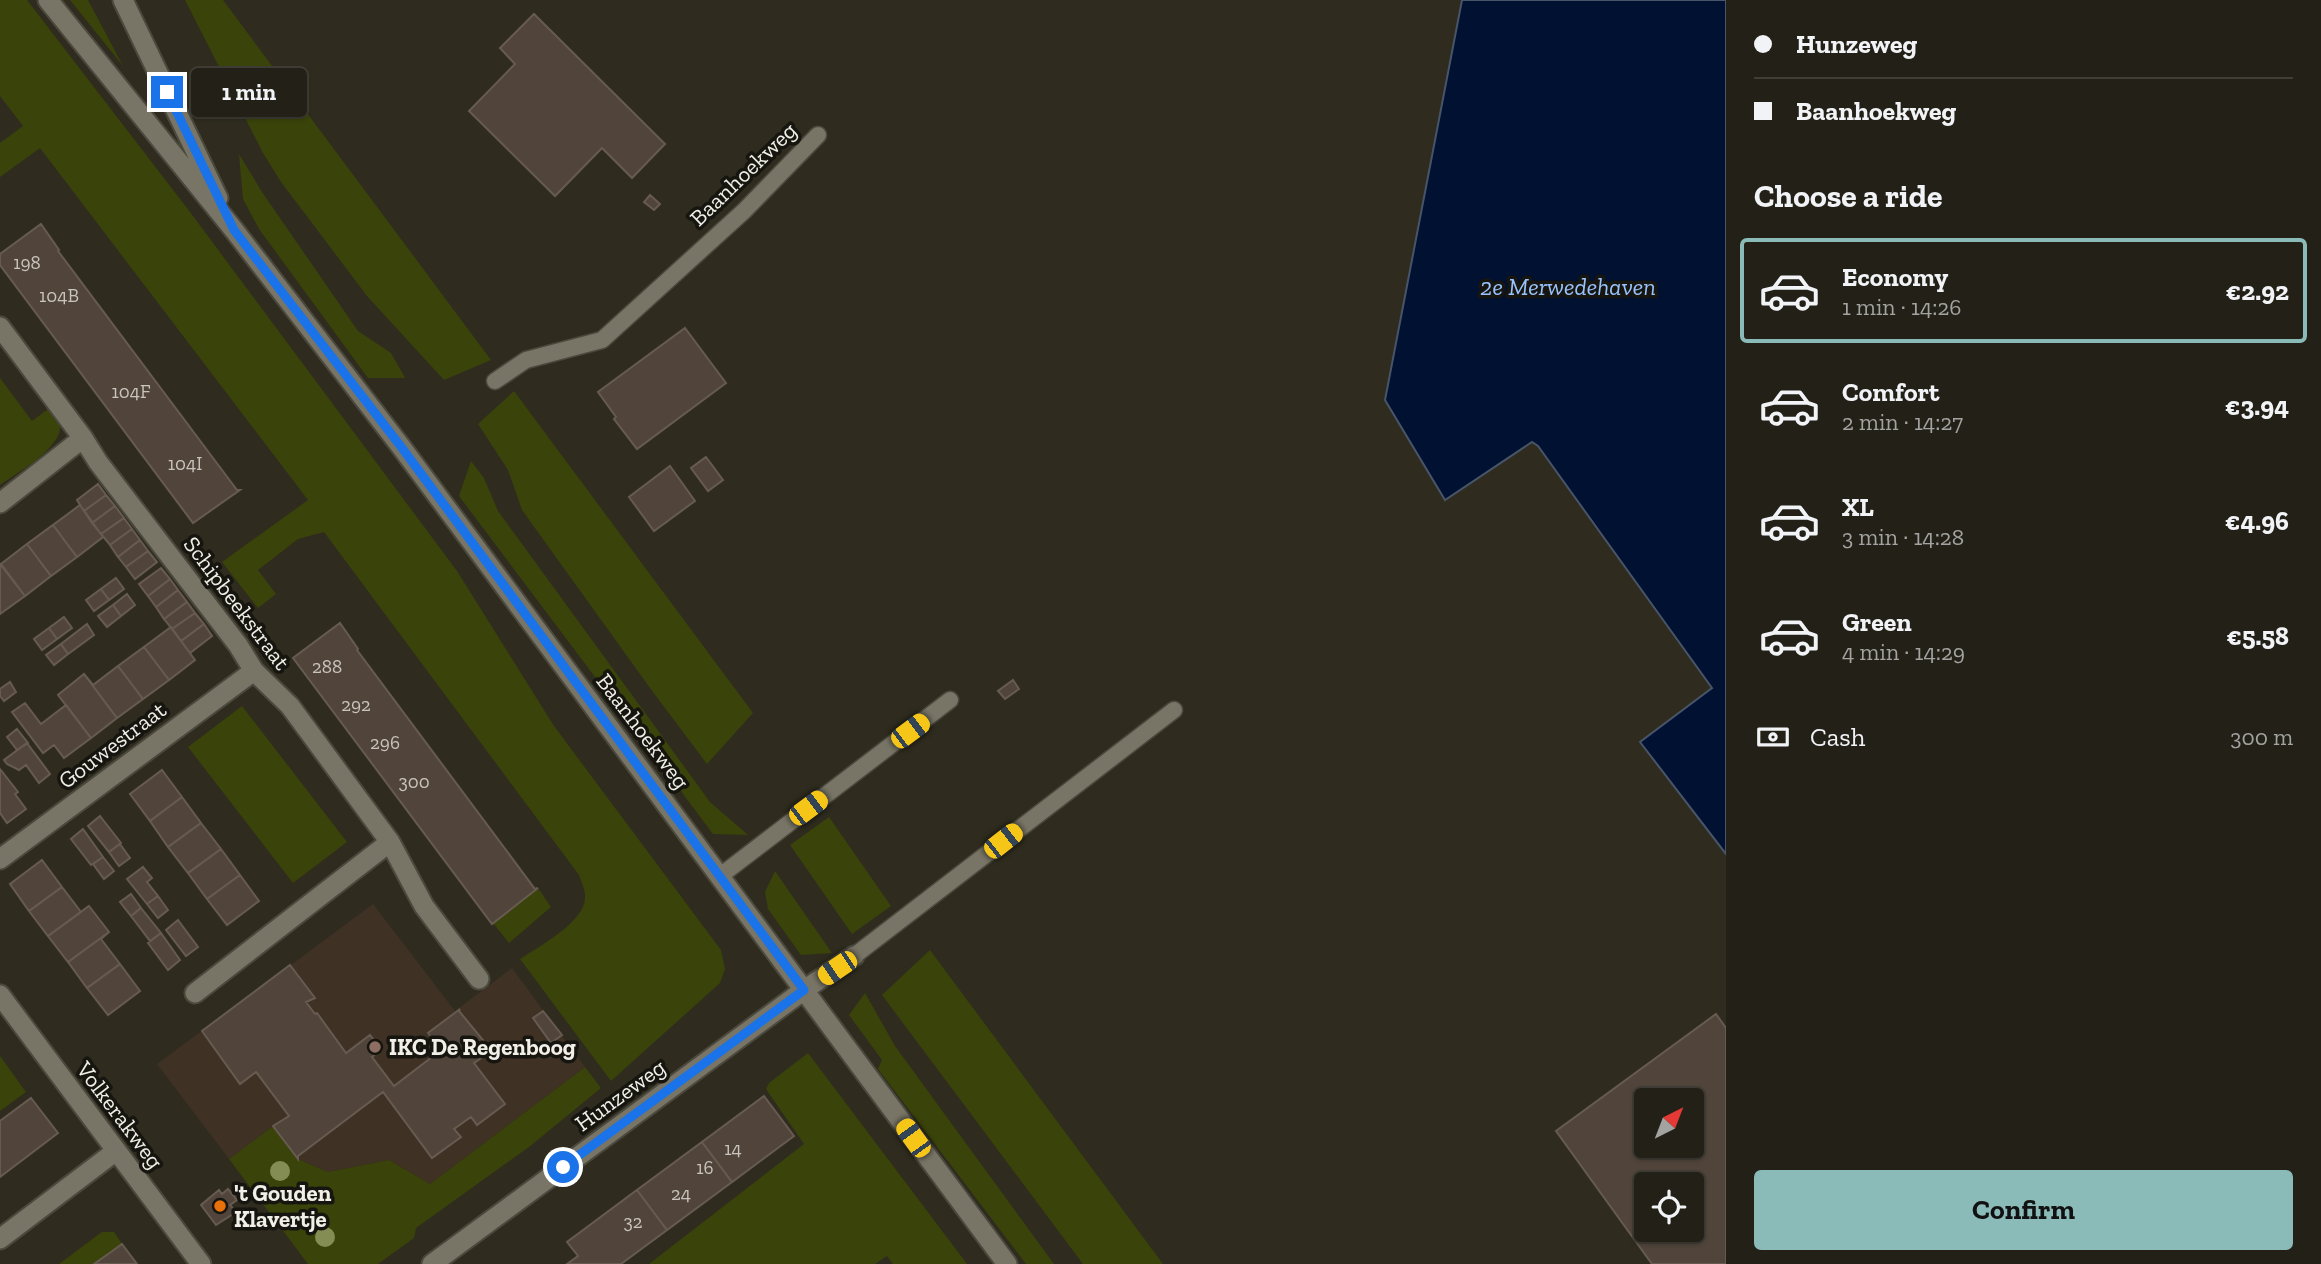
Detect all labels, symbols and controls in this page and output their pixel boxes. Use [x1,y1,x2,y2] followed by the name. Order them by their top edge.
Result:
[1796,28,1917,60] text: Hunzeweg
[192,68,307,116] callout: 1 min
[151,76,183,108] route end
[222,78,276,106] text: 1 min
[1796,95,1956,127] text: Baanhoekweg
[684,116,802,232] street label: Baanhoekweg
[1754,177,1942,215] text: Choose a ride
[13,251,41,274] house number: 198
[1758,259,1821,322] icon: car
[1842,261,1948,293] text: Economy
[1480,272,1656,301] water label: 2e Merwedehaven
[2226,275,2289,307] text: €2.92
[39,284,79,307] house number: 104B
[1842,293,1962,321] text: 1 min · 14:26
[1758,374,1821,437] icon: car
[1842,376,1939,408] text: Comfort
[111,380,151,403] house number: 104F
[2225,390,2289,422] text: €3.94
[1842,408,1963,436] text: 2 min · 14:27
[168,452,202,475] house number: 104I
[1758,489,1821,552] icon: car
[1842,491,1874,523] text: XL
[2225,505,2289,537] text: €4.96
[1842,523,1964,551] text: 3 min · 14:28
[178,531,297,676] street label: Schipbeekstraat
[1758,604,1821,667] icon: car
[1842,606,1912,638] text: Green
[2227,620,2289,652] text: €5.58
[1842,638,1965,666] text: 4 min · 14:29
[312,655,342,678] house number: 288
[590,668,696,795] street label: Baanhoekweg
[341,693,371,716] house number: 292
[53,695,172,795] street label: Gouwestraat
[887,710,934,752] car
[1754,718,1792,756] icon: cash
[1810,721,1865,753] text: Cash
[2230,723,2293,751] text: 300 m
[370,731,400,754] house number: 296
[398,770,430,793] house number: 300
[785,787,832,829] car
[980,820,1027,862] car
[814,948,861,988] car
[389,1033,576,1061] place label: IKC De Regenboog
[367,1039,383,1055] marker: IKC De Regenboog
[569,1053,671,1137] street label: Hunzeweg
[70,1055,170,1175] street label: Volkerakweg
[1634,1088,1704,1158] north arrow
[1634,1088,1704,1242] map controls
[893,1115,934,1161] car
[724,1137,742,1160] house number: 14
[547,1151,579,1183] route start
[696,1156,714,1179] house number: 16
[1754,1170,2293,1250] button: Confirm
[1634,1172,1704,1242] button: locate
[234,1179,332,1233] place label: 't Gouden Klavertje
[671,1182,691,1205] house number: 24
[212,1198,228,1214] marker: 't Gouden Klavertje
[623,1210,643,1233] house number: 32

